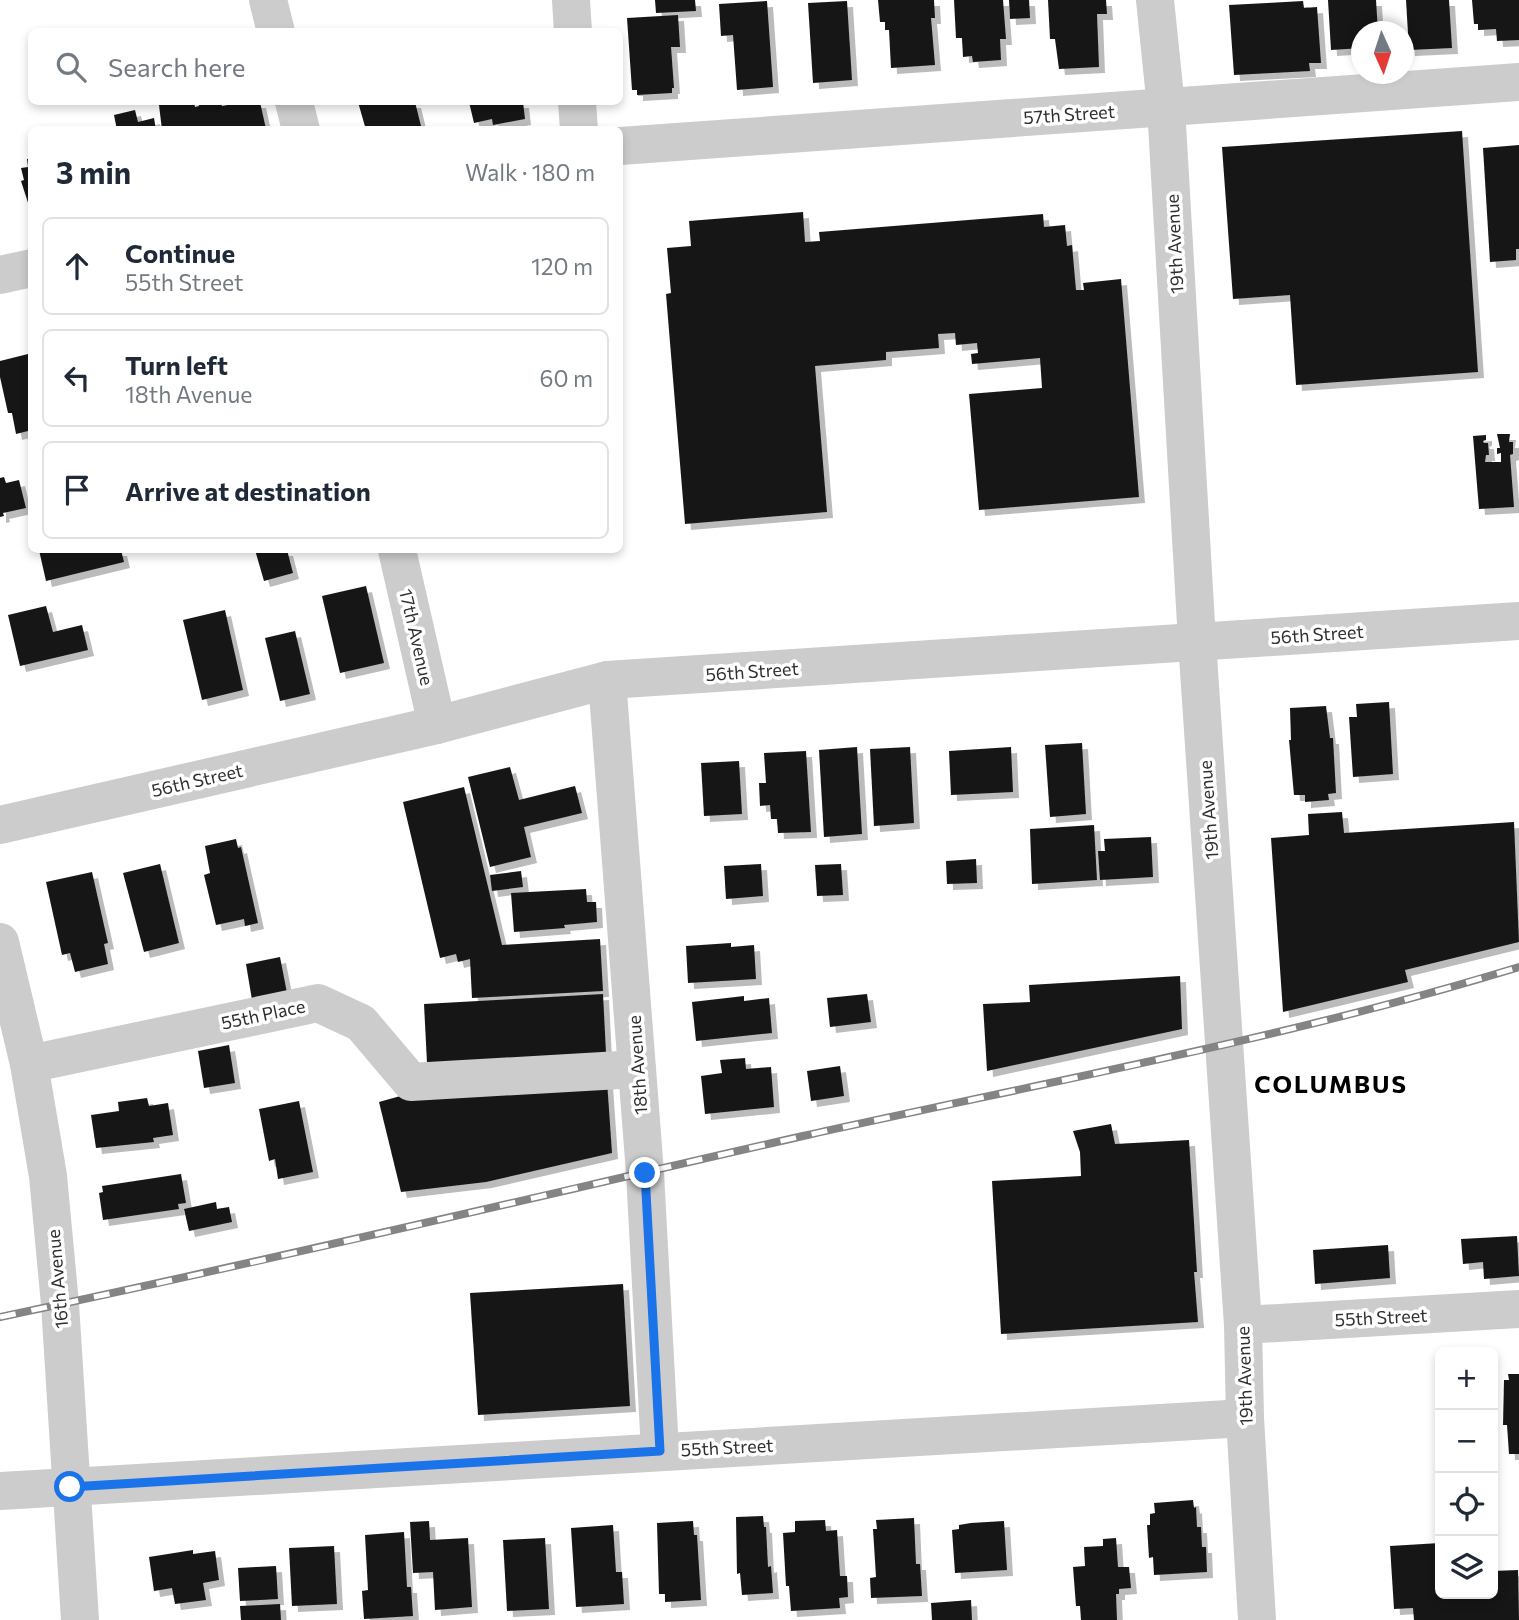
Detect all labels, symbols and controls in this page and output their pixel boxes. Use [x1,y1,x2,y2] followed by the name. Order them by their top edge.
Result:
[1351,21,1414,84] north arrow
[28,28,623,105] search box
[52,48,90,86] icon: search
[108,51,246,82] text: Search here
[1022,100,1116,128] street label: 57th Street
[56,153,131,190] text: 3 min
[465,158,595,186] text: Walk · 180 m
[1160,194,1188,294] street label: 19th Avenue
[125,237,235,268] text: Continue
[58,247,96,285] icon: ahead
[531,252,593,280] text: 120 m
[125,268,243,296] text: 55th Street
[125,349,228,380] text: Turn left
[58,359,96,397] icon: left
[540,364,593,392] text: 60 m
[125,380,252,408] text: 18th Avenue
[58,471,96,509] icon: arrive
[125,475,371,506] text: Arrive at destination
[395,587,439,687] street label: 17th Avenue
[1270,620,1364,648] street label: 56th Street
[705,657,799,685] street label: 56th Street
[149,759,245,801] street label: 56th Street
[1194,759,1222,861] street label: 19th Avenue
[219,994,307,1034] street label: 55th Place
[623,1014,651,1116] street label: 18th Avenue
[1254,1069,1408,1098] district label: COLUMBUS
[629,1157,660,1188] route end
[42,1228,72,1330] street label: 16th Avenue
[1334,1304,1428,1330] street label: 55th Street
[1231,1326,1257,1426] street label: 19th Avenue
[1435,1347,1498,1599] map controls
[1435,1347,1498,1410] button: +
[1435,1410,1498,1473] button: −
[680,1434,774,1460] street label: 55th Street
[54,1471,85,1502] route start
[1435,1473,1498,1536] button: locate
[1435,1536,1498,1599] button: layers

